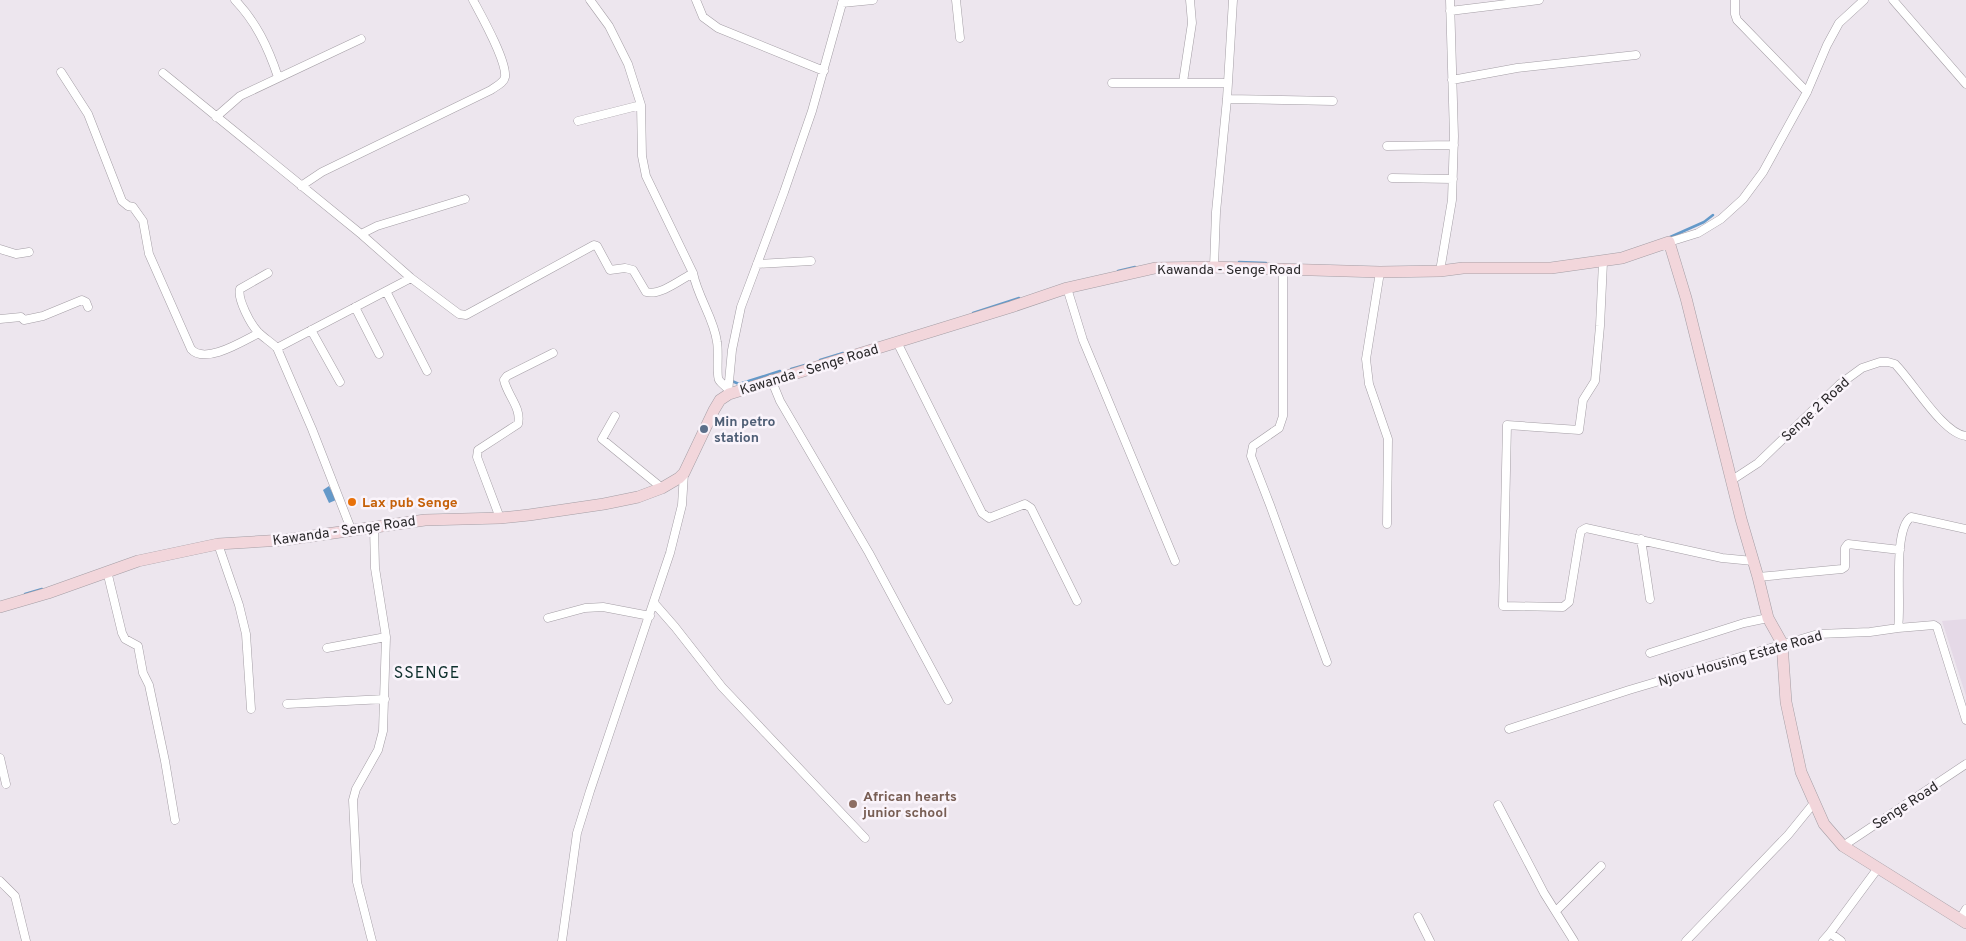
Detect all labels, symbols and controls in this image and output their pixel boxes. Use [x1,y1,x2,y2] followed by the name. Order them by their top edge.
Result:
[1157,262,1301,279] street label: Kawanda - Senge Road
[738,341,881,400] street label: Kawanda - Senge Road
[1778,374,1854,446] street label: Senge 2 Road
[714,414,775,447] place label: Min petro station
[698,423,710,435] marker: Min petro station
[362,495,458,512] place label: Lax pub Senge
[346,496,358,508] marker: Lax pub Senge
[272,513,417,550] street label: Kawanda - Senge Road
[1656,628,1824,691] street label: Njovu Housing Estate Road
[394,664,460,684] district label: SSENGE
[1870,779,1942,834] street label: Senge Road
[862,789,957,822] place label: African hearts junior school
[847,798,859,810] marker: African hearts junior school

